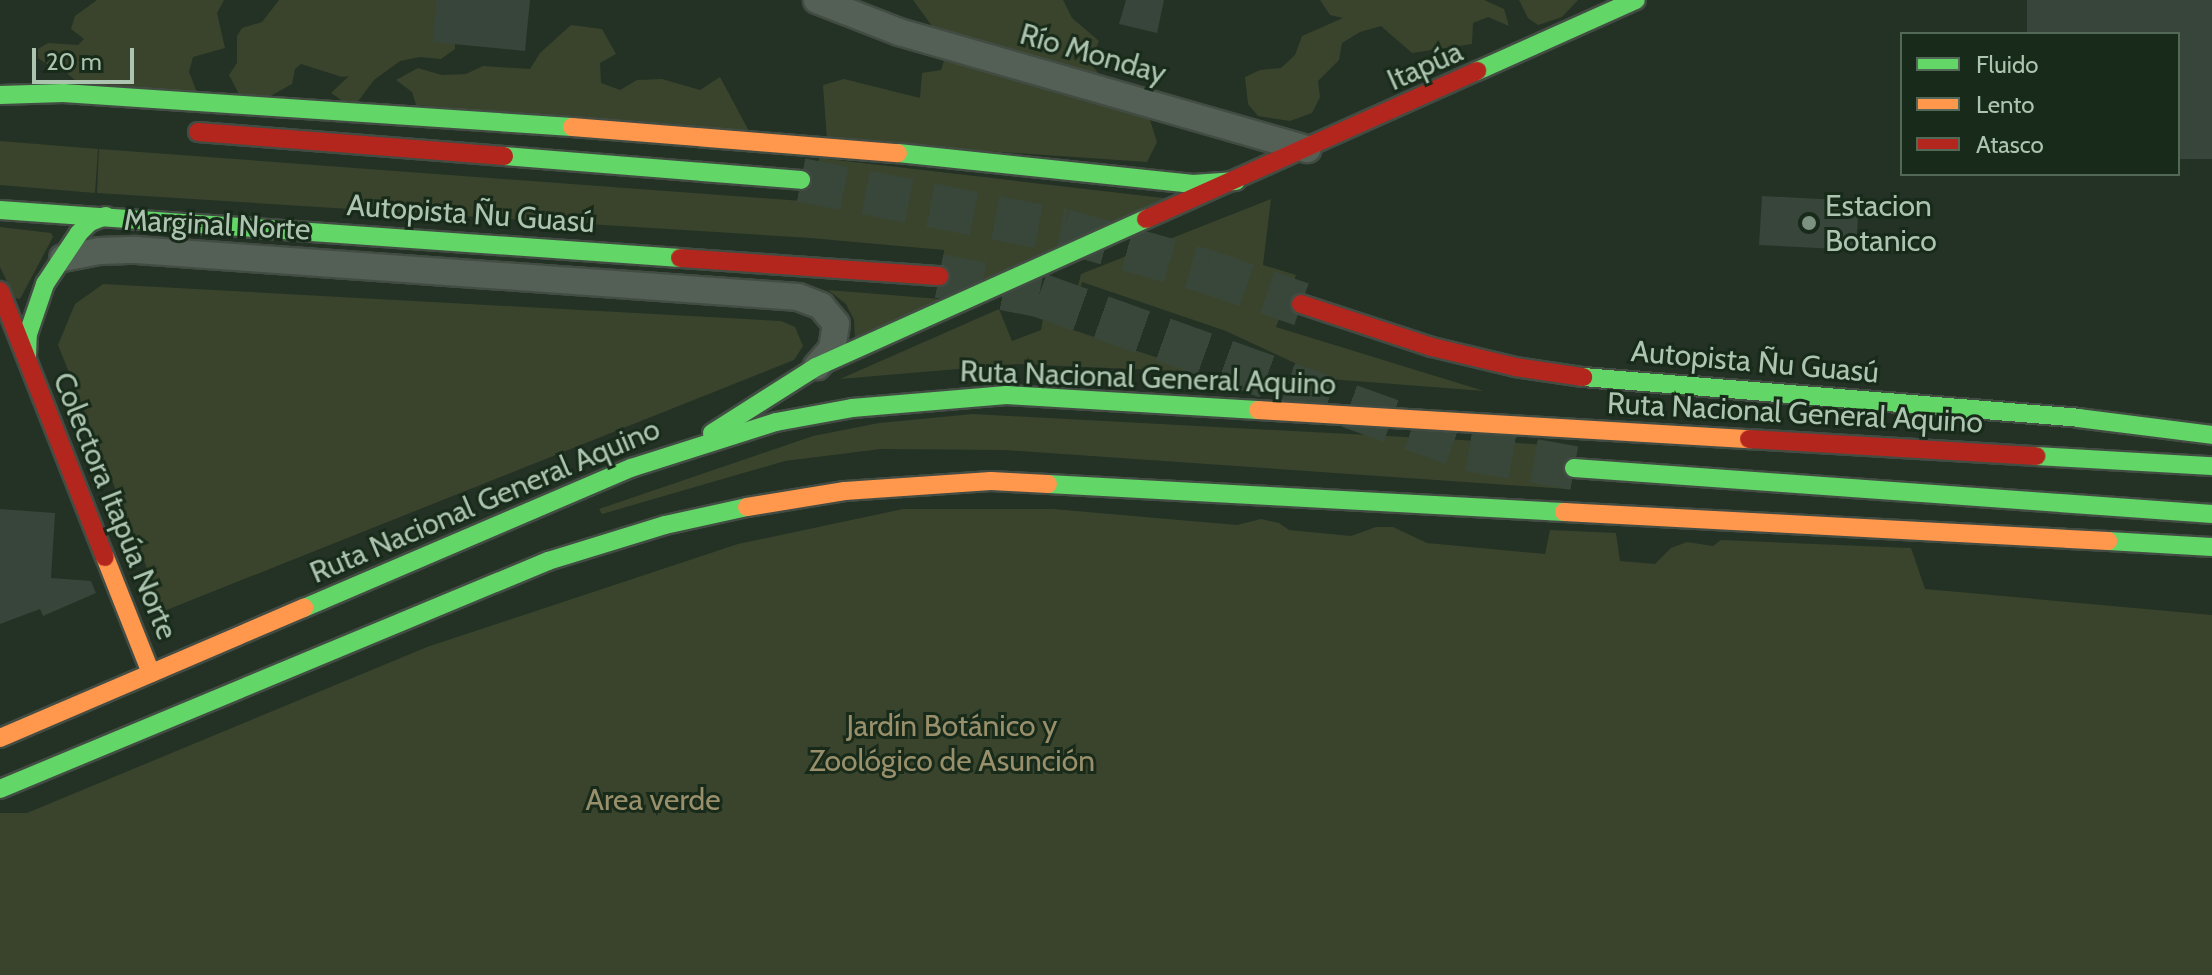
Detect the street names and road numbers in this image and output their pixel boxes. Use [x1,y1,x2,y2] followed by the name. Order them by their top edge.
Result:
[1016,16,1170,92] street label: Río Monday
[1382,34,1468,98] street label: Itapúa
[346,187,596,241] street label: Autopista Ñu Guasú
[123,202,311,248] street label: Marginal Norte
[1630,333,1880,391] street label: Autopista Ñu Guasú
[959,353,1337,403] street label: Ruta Nacional General Aquino
[45,367,185,645] street label: Colectora Itapúa Norte
[1606,385,1984,441] street label: Ruta Nacional General Aquino
[305,411,665,591] street label: Ruta Nacional General Aquino

